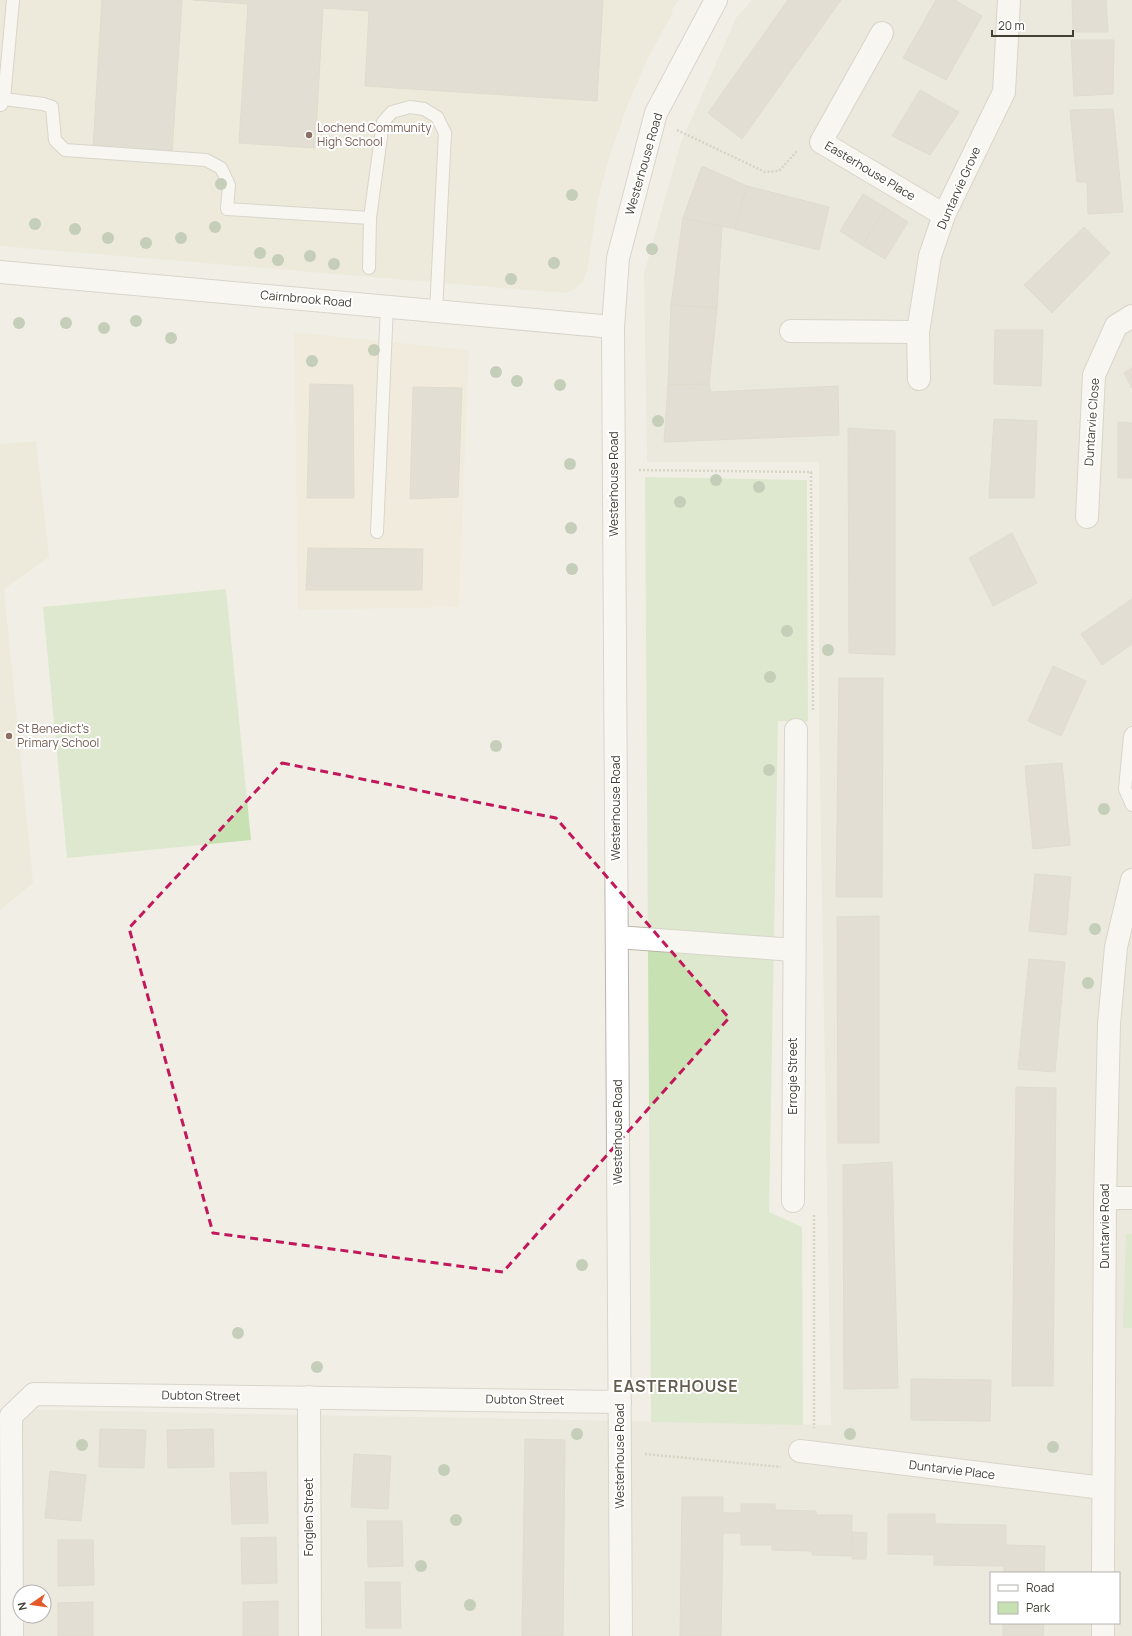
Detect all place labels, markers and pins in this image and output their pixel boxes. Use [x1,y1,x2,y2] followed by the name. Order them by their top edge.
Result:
[317,119,432,150] place label: Lochend Community High School
[304,130,314,140] marker: Lochend Community High School
[17,720,99,751] place label: St Benedict's Primary School
[4,731,14,741] marker: St Benedict's Primary School

